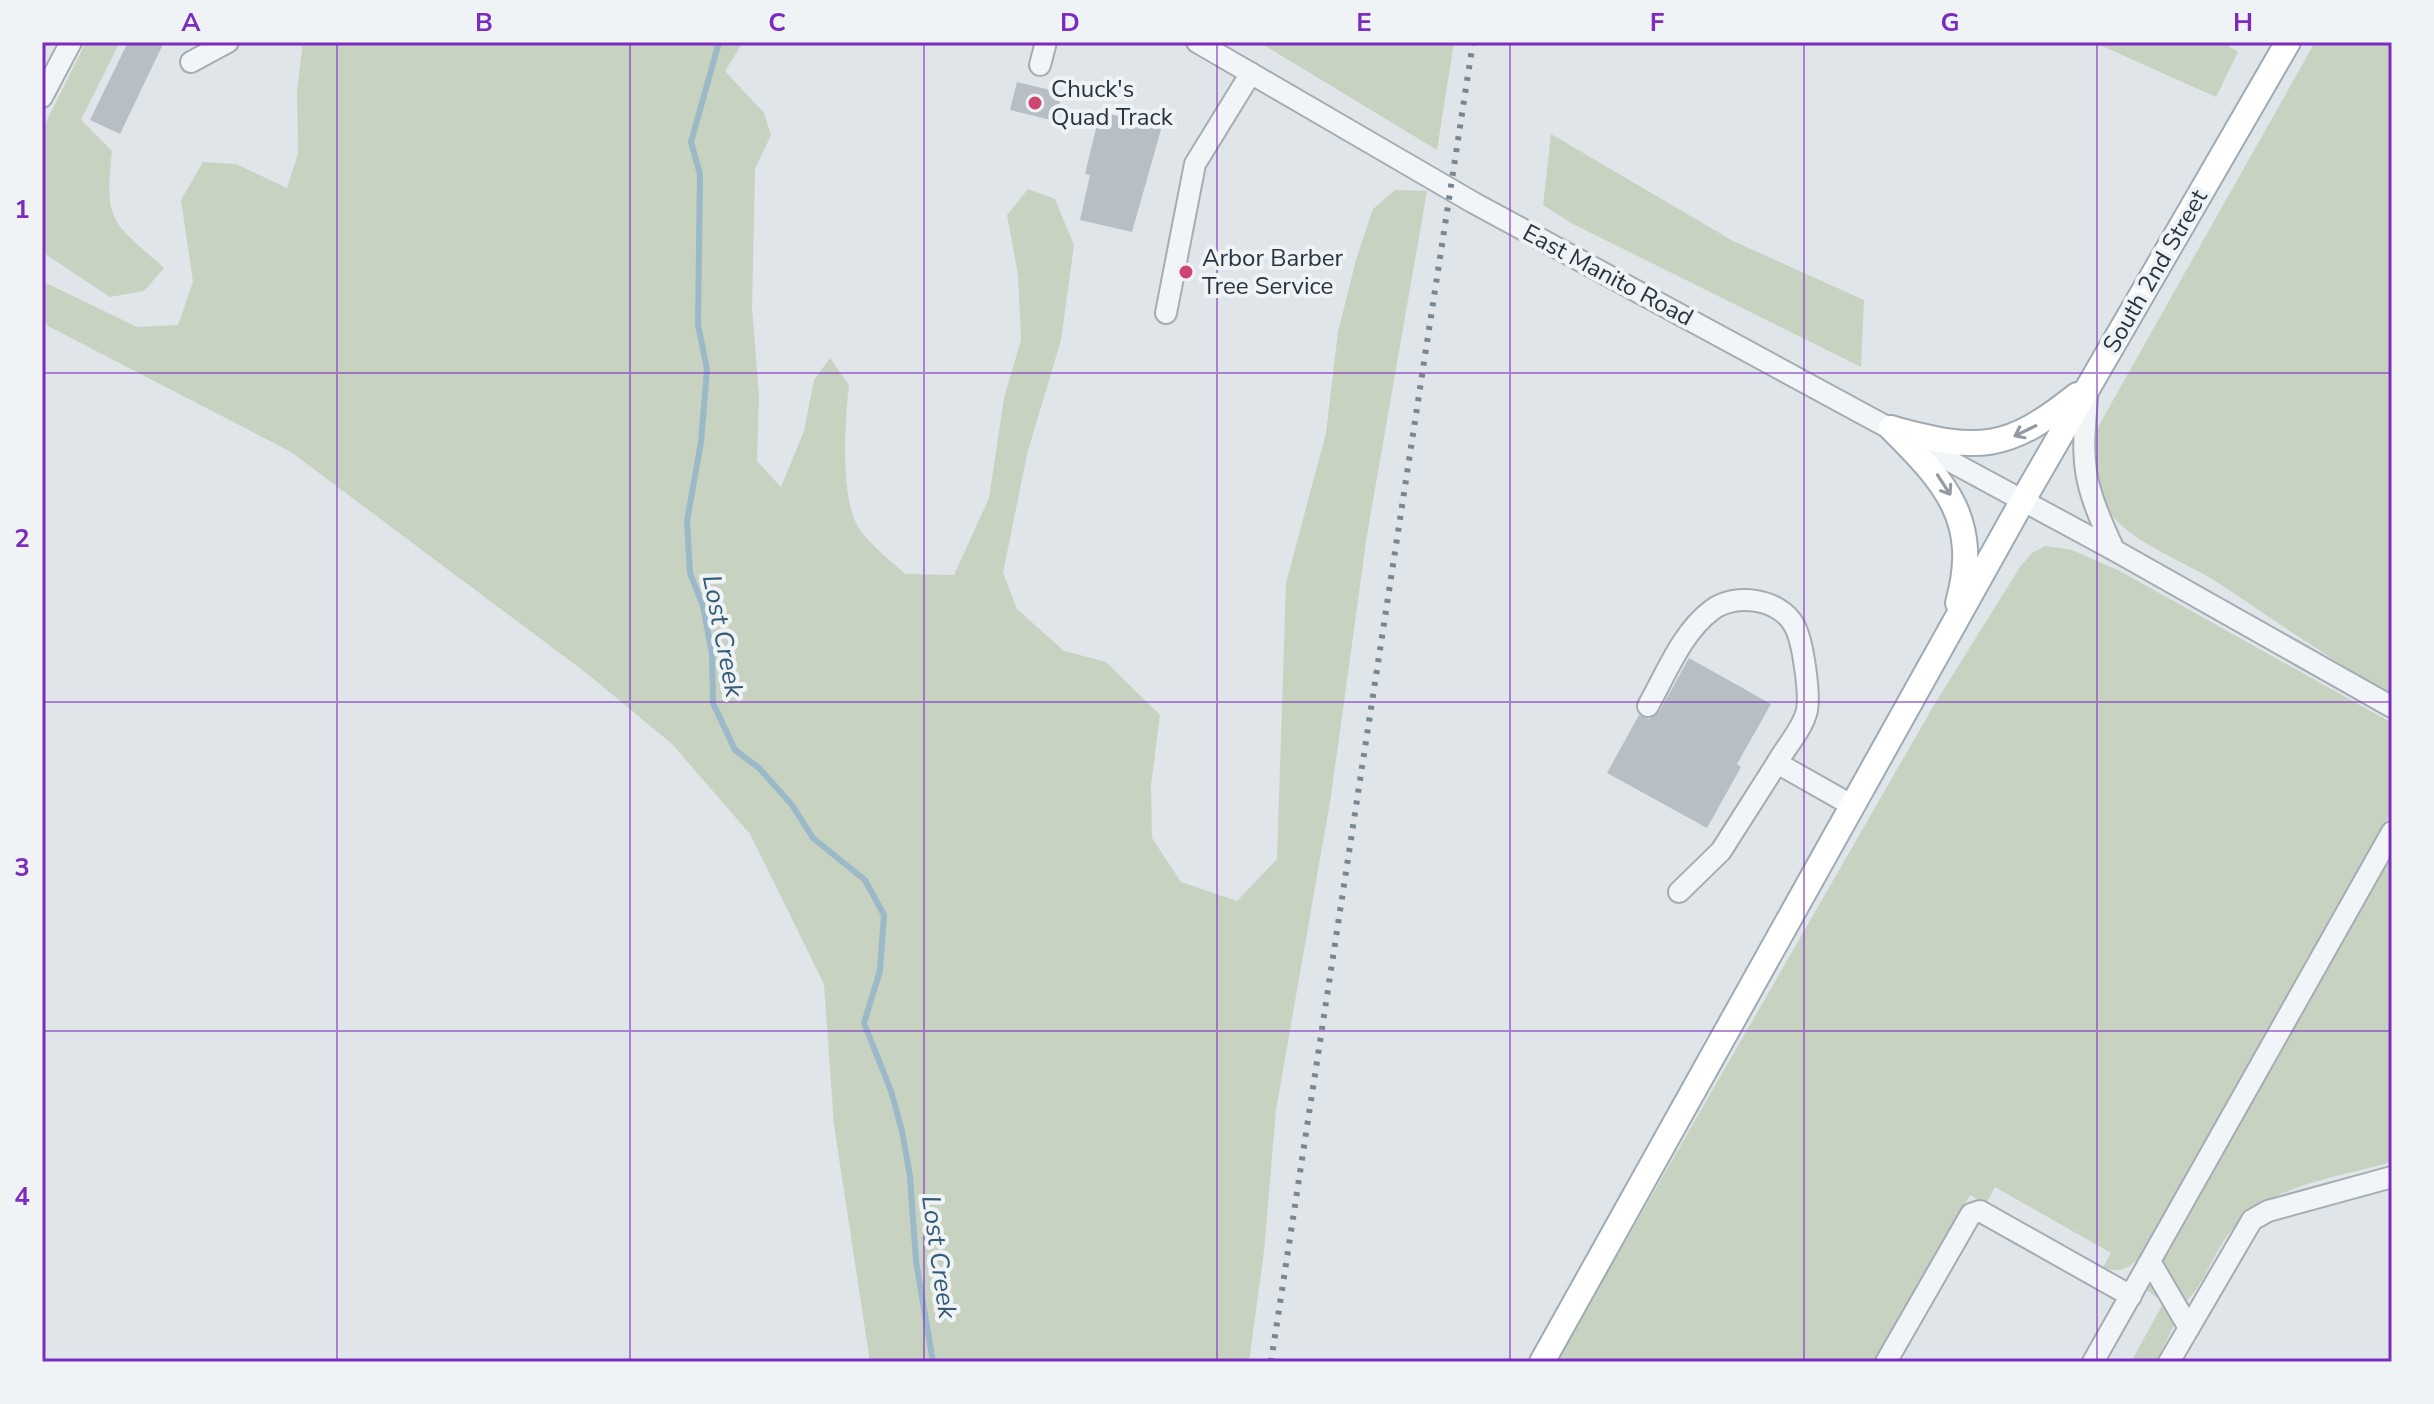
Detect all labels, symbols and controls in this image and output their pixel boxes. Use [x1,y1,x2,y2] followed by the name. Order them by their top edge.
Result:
[181,5,201,40] text: A
[475,5,493,40] text: B
[768,5,786,40] text: C
[1060,5,1080,40] text: D
[1356,5,1372,40] text: E
[1650,5,1664,40] text: F
[1940,5,1960,40] text: G
[2233,5,2253,40] text: H
[1051,73,1174,133] place label: Chuck's Quad Track
[1026,94,1044,112] marker: Chuck's Quad Track
[2095,183,2215,358] street label: South 2nd Street
[14,192,30,227] text: 1
[1517,217,1699,333] street label: East Manito Road
[1202,242,1343,302] place label: Arbor Barber Tree Service
[1177,263,1195,281] marker: Arbor Barber Tree Service
[2014,424,2038,439] one-way arrow
[1936,473,1952,496] one-way arrow
[14,521,30,556] text: 2
[694,572,752,701] water label: Lost Creek
[14,850,30,885] text: 3
[14,1179,30,1214] text: 4
[913,1193,965,1322] water label: Lost Creek

